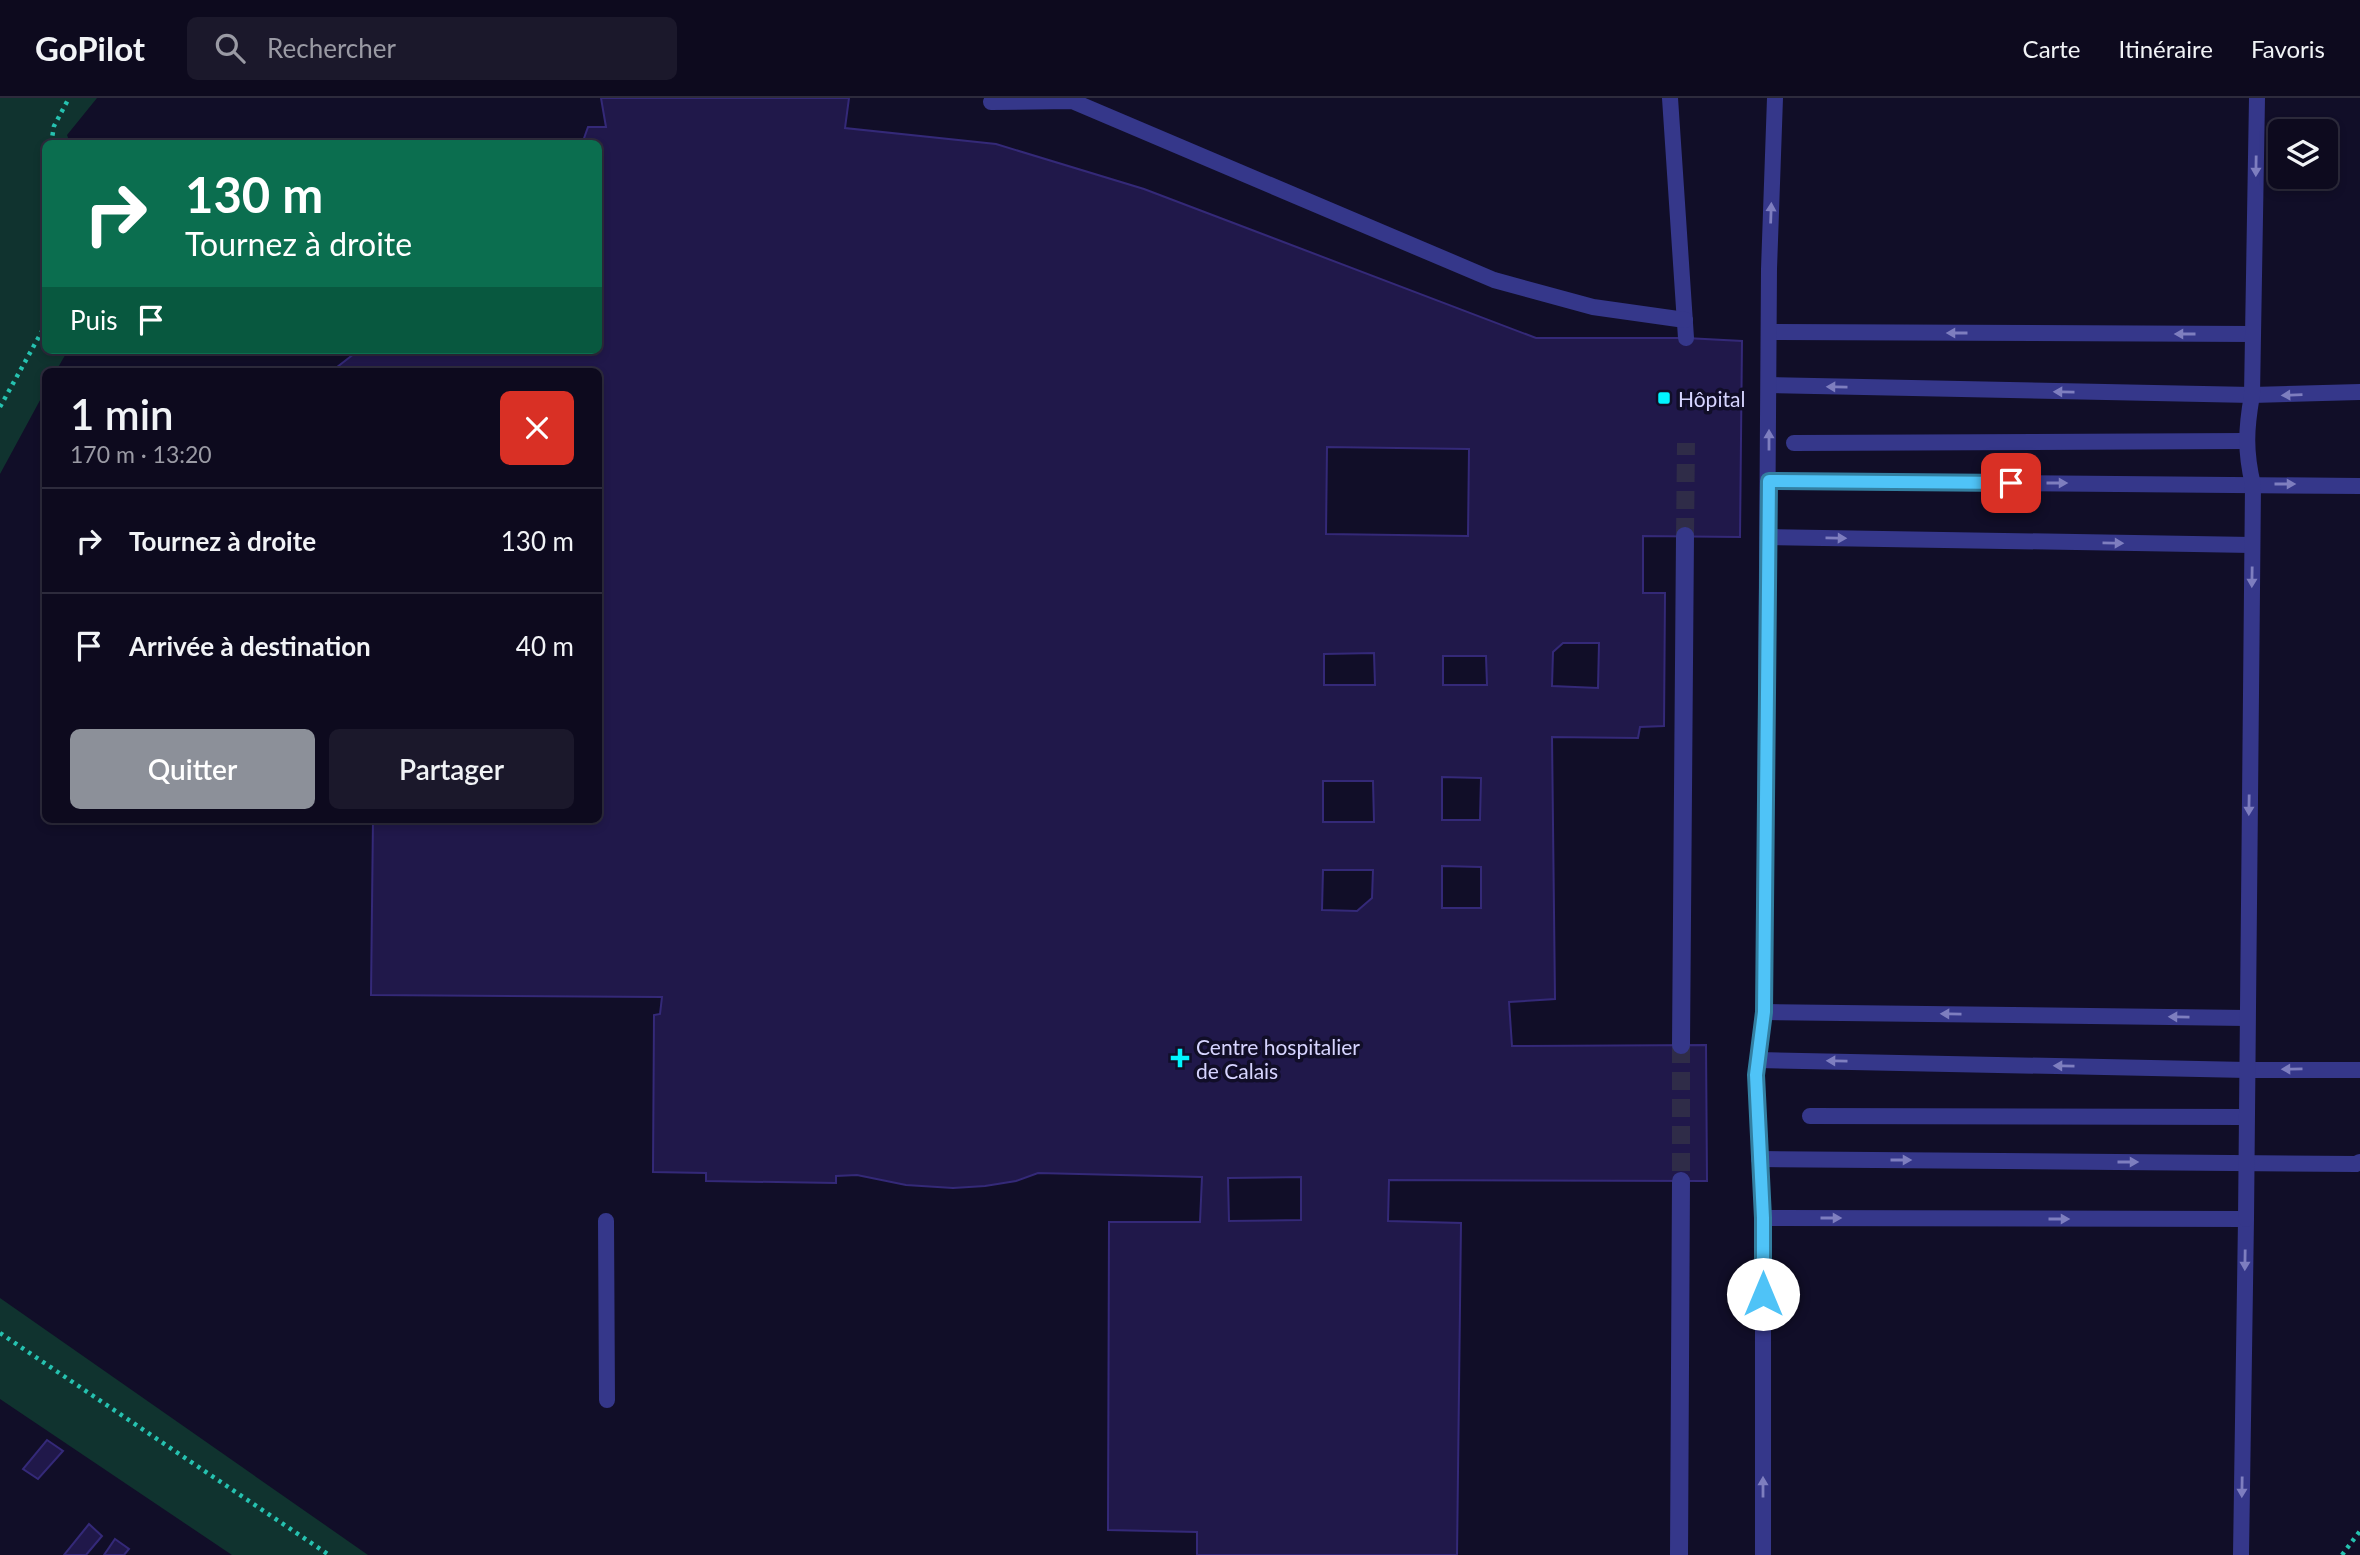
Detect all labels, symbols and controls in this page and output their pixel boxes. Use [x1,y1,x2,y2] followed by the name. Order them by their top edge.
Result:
[187,17,677,80] search box
[35,28,145,68] text: GoPilot
[211,29,249,67] icon: search
[267,32,396,64] text: Rechercher
[2023,34,2081,63] text: Carte
[2119,34,2213,63] text: Itinéraire
[2251,34,2325,63] text: Favoris
[2268,119,2338,189] map controls
[2268,119,2338,189] button: layers
[2250,155,2262,177] one-way arrow
[185,165,323,223] text: 130 m
[70,168,161,259] icon: right
[1766,201,1777,223] one-way arrow
[185,224,412,263] text: Tournez à droite
[132,301,170,339] icon: arrive
[70,304,118,336] text: Puis
[1946,327,1968,339] one-way arrow
[2174,328,2196,340] one-way arrow
[1826,381,1848,393] one-way arrow
[1678,386,1745,411] place label: Hôpital
[2053,386,2075,397] one-way arrow
[70,389,174,439] text: 1 min
[2281,389,2303,400] one-way arrow
[1656,390,1672,406] marker: Hôpital
[500,391,574,465] button: close
[1763,429,1775,451] one-way arrow
[70,440,212,468] text: 170 m · 13:20
[1981,453,2041,513] pin
[1992,464,2030,502] icon: arrive
[2046,477,2068,489] one-way arrow
[2274,478,2296,490] one-way arrow
[70,522,108,560] icon: right
[129,525,316,557] text: Tournez à droite
[501,525,574,557] text: 130 m
[1825,532,1847,544] one-way arrow
[2102,537,2124,549] one-way arrow
[2246,567,2257,589] one-way arrow
[70,627,108,665] icon: arrive
[129,630,371,662] text: Arrivée à destination
[516,630,574,662] text: 40 m
[70,729,315,809] button: Quitter
[329,729,574,809] button: Partager
[2243,794,2255,816] one-way arrow
[1940,1009,1962,1020] one-way arrow
[2167,1011,2189,1023] one-way arrow
[1196,1034,1360,1083] place label: Centre hospitalier de Calais
[1170,1048,1190,1068] marker: Centre hospitalier de Calais
[1826,1055,1848,1067] one-way arrow
[2053,1060,2075,1072] one-way arrow
[2281,1063,2303,1074] one-way arrow
[1890,1154,1912,1166] one-way arrow
[2117,1156,2139,1168] one-way arrow
[1820,1213,1842,1224] one-way arrow
[2048,1213,2070,1225] one-way arrow
[2239,1249,2251,1271] one-way arrow
[1726,1257,1800,1331] position arrow
[1757,1476,1769,1498] one-way arrow
[2236,1476,2248,1498] one-way arrow

